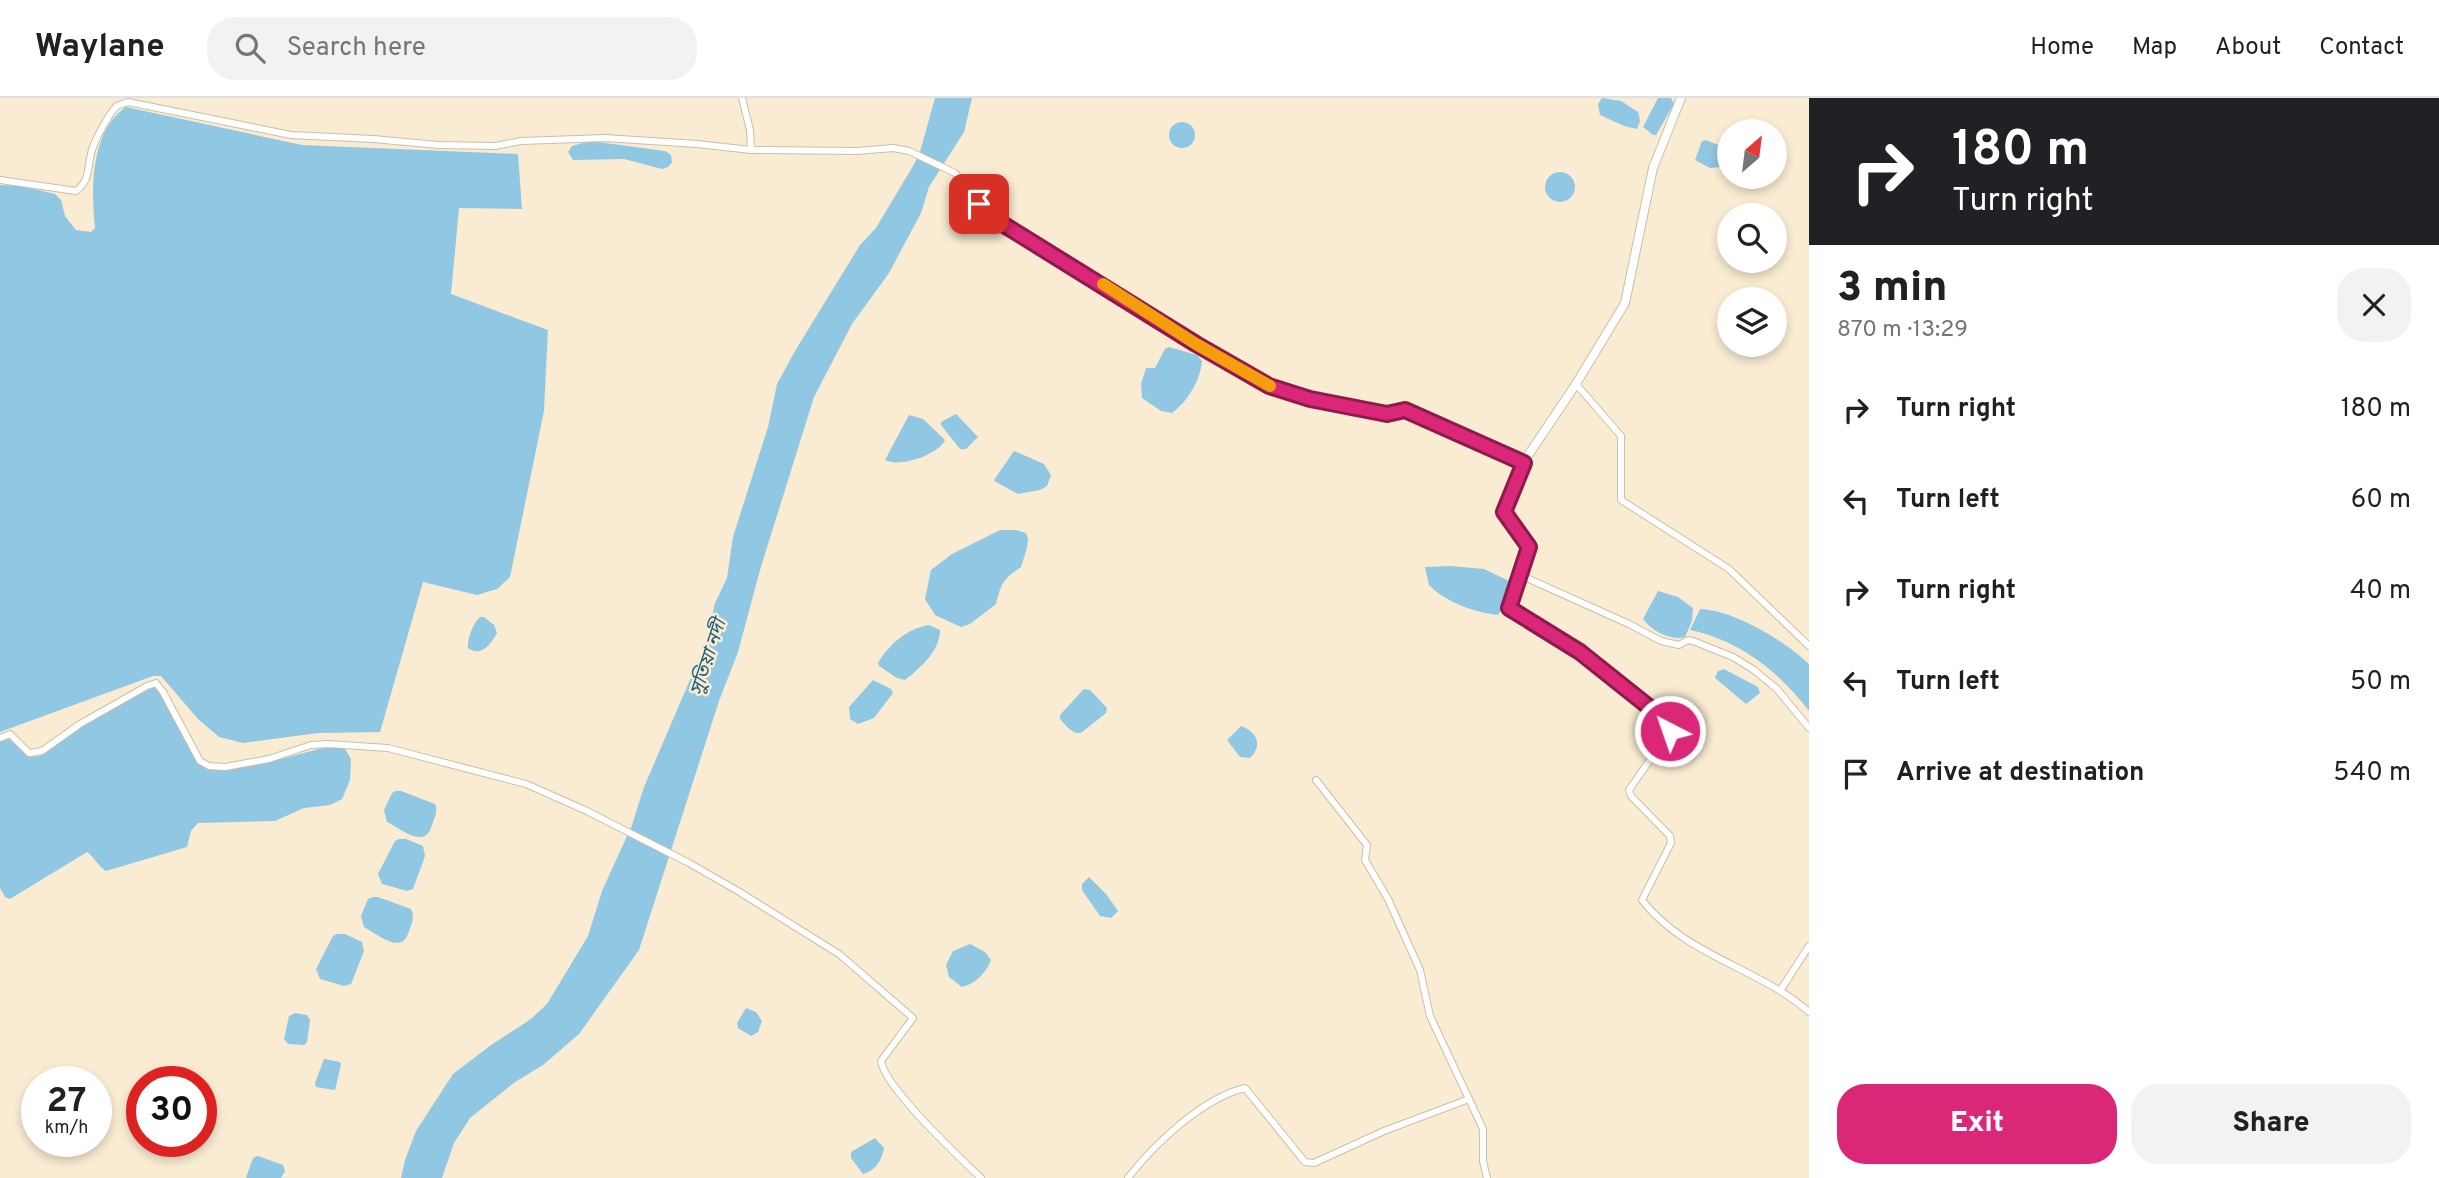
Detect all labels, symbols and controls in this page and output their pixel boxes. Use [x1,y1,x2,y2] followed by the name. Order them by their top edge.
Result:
[207,17,697,80] search box
[35,27,165,69] text: Waylane
[231,29,269,67] icon: search
[287,32,426,65] text: Search here
[2030,33,2094,63] text: Home
[2132,33,2177,63] text: Map
[2215,33,2281,63] text: About
[2319,33,2404,63] text: Contact
[1717,119,1787,189] north arrow
[1717,119,1787,357] map controls
[1952,121,2089,183] text: 180 m
[1837,126,1928,217] icon: right
[949,174,1009,234] pin
[1952,182,2094,222] text: Turn right
[960,185,998,223] icon: arrive
[1717,203,1787,273] button: search
[1837,263,1948,316] text: 3 min
[2337,268,2411,342] button: close
[1717,287,1787,357] button: layers
[1837,316,1968,345] text: 870 m · 13:29
[1837,391,1875,429] icon: right
[1896,393,2016,426] text: Turn right
[2341,393,2411,426] text: 180 m
[1837,482,1875,520] icon: left
[1896,484,2000,517] text: Turn left
[2351,484,2411,517] text: 60 m
[1837,573,1875,611] icon: right
[1896,575,2016,608] text: Turn right
[2350,575,2411,608] text: 40 m
[684,612,734,699] water label: সুতিয়া নদী
[1837,664,1875,702] icon: left
[1896,666,2000,699] text: Turn left
[2350,666,2411,699] text: 50 m
[1633,694,1707,768] position arrow
[1837,755,1875,793] icon: arrive
[1896,757,2144,790] text: Arrive at destination
[2333,757,2411,790] text: 540 m
[126,1066,217,1157] speed limit sign: 30
[47,1080,86,1124] text: 27
[1837,1084,2117,1164] button: Exit
[2131,1084,2411,1164] button: Share
[45,1117,88,1140] text: km/h

